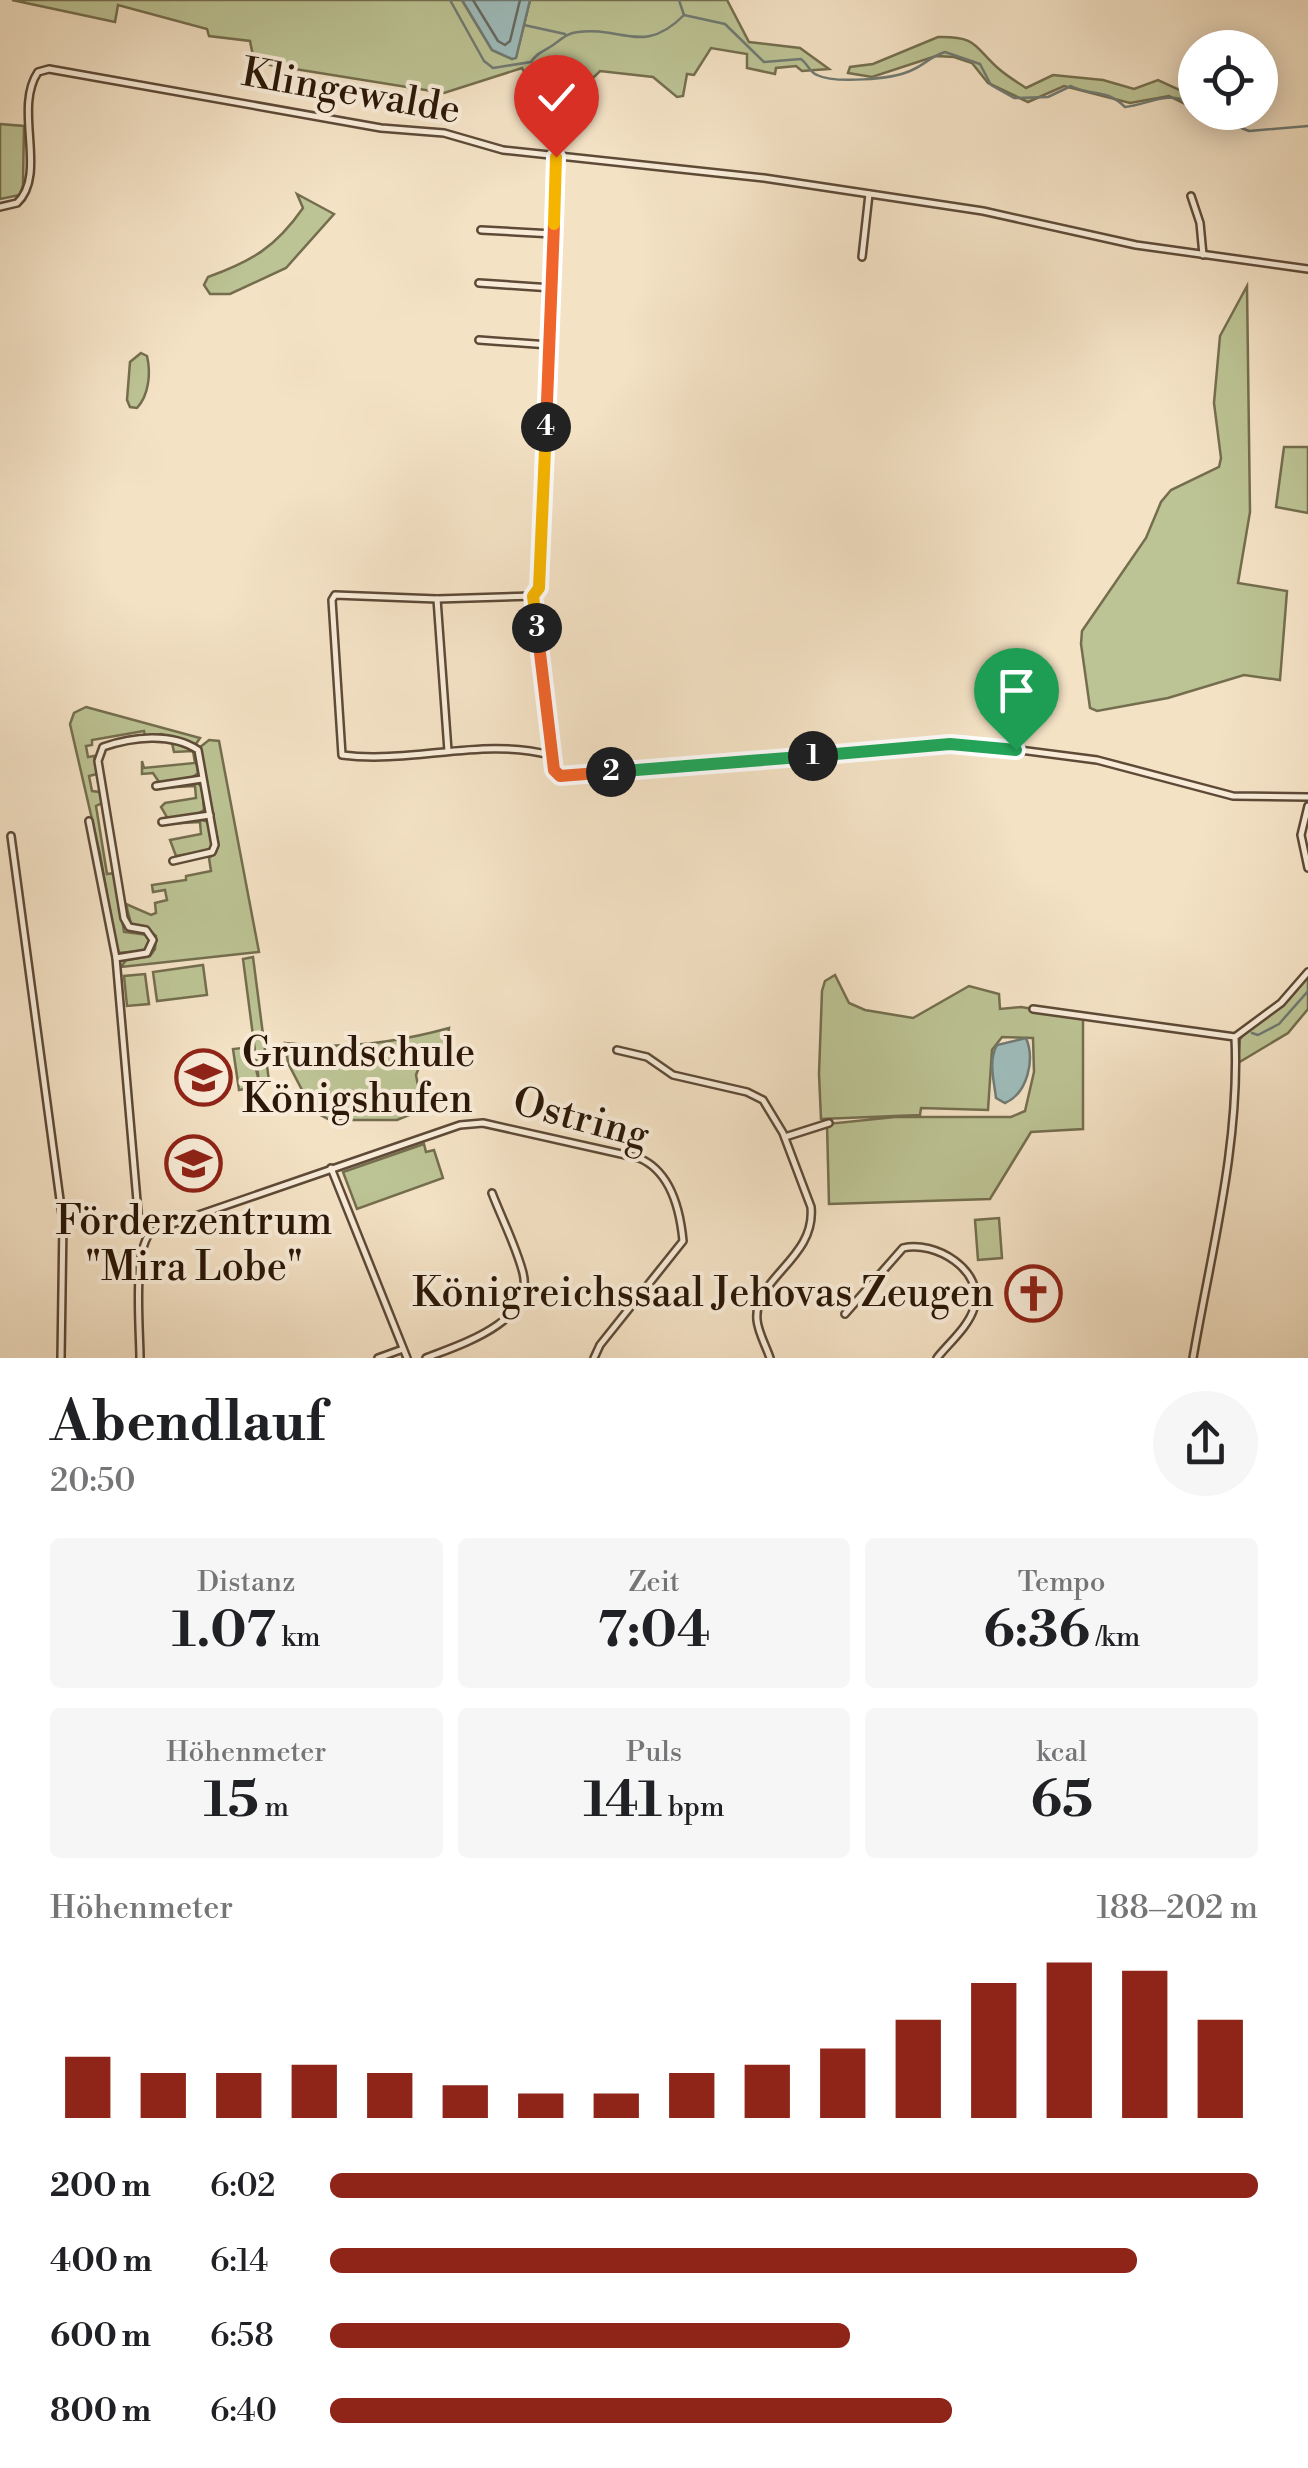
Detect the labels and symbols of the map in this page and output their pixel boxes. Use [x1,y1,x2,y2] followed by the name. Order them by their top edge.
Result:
[238,48,464,137] street label: Klingewalde
[514,55,599,158] pin
[521,402,571,452] pin: 4
[512,603,562,653] pin: 3
[974,648,1059,751] pin
[788,731,838,781] pin: 1
[586,747,636,797] pin: 2
[242,1029,475,1126] place label: Grundschule Königshufen
[173,1047,233,1107] school or university icon: Grundschule Königshufen
[507,1077,655,1162] street label: Ostring
[164,1133,224,1193] school or university icon: Förderzentrum "Mira Lobe"
[56,1197,332,1293] place label: Förderzentrum "Mira Lobe"
[1003,1264,1063,1324] church icon: Königreichssaal Jehovas Zeugen
[412,1269,994,1320] place label: Königreichssaal Jehovas Zeugen

